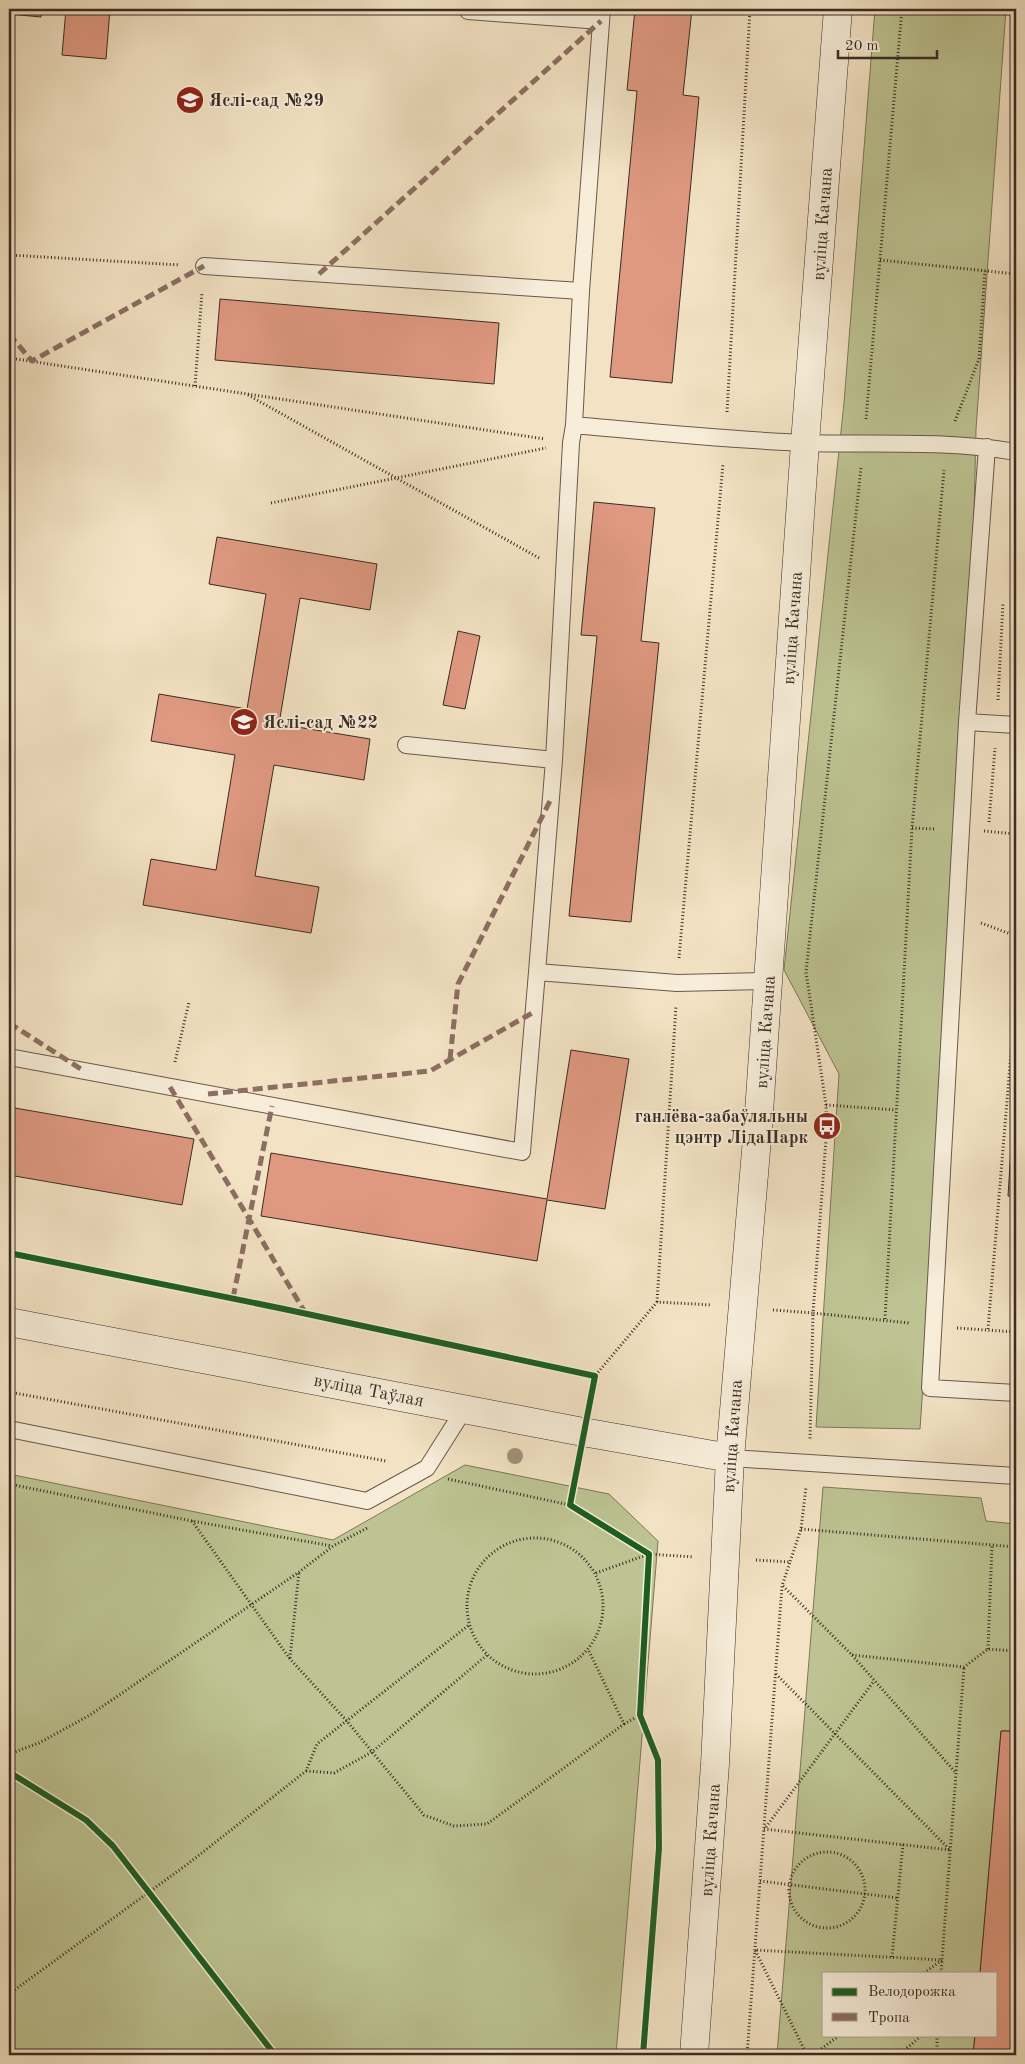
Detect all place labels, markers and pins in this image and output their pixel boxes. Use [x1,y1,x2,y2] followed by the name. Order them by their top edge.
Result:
[175,85,205,115] school or university icon: Яслі-сад №29
[209,92,324,110] place label: Яслі-сад №29
[229,707,259,737] school or university icon: Яслі-сад №22
[263,714,378,732] place label: Яслі-сад №22
[635,1108,809,1147] place label: ганлёва-забаўляльны цэнтр ЛідаПарк
[812,1111,842,1141] bus stop icon: ганлёва-забаўляльны цэнтр ЛідаПарк

